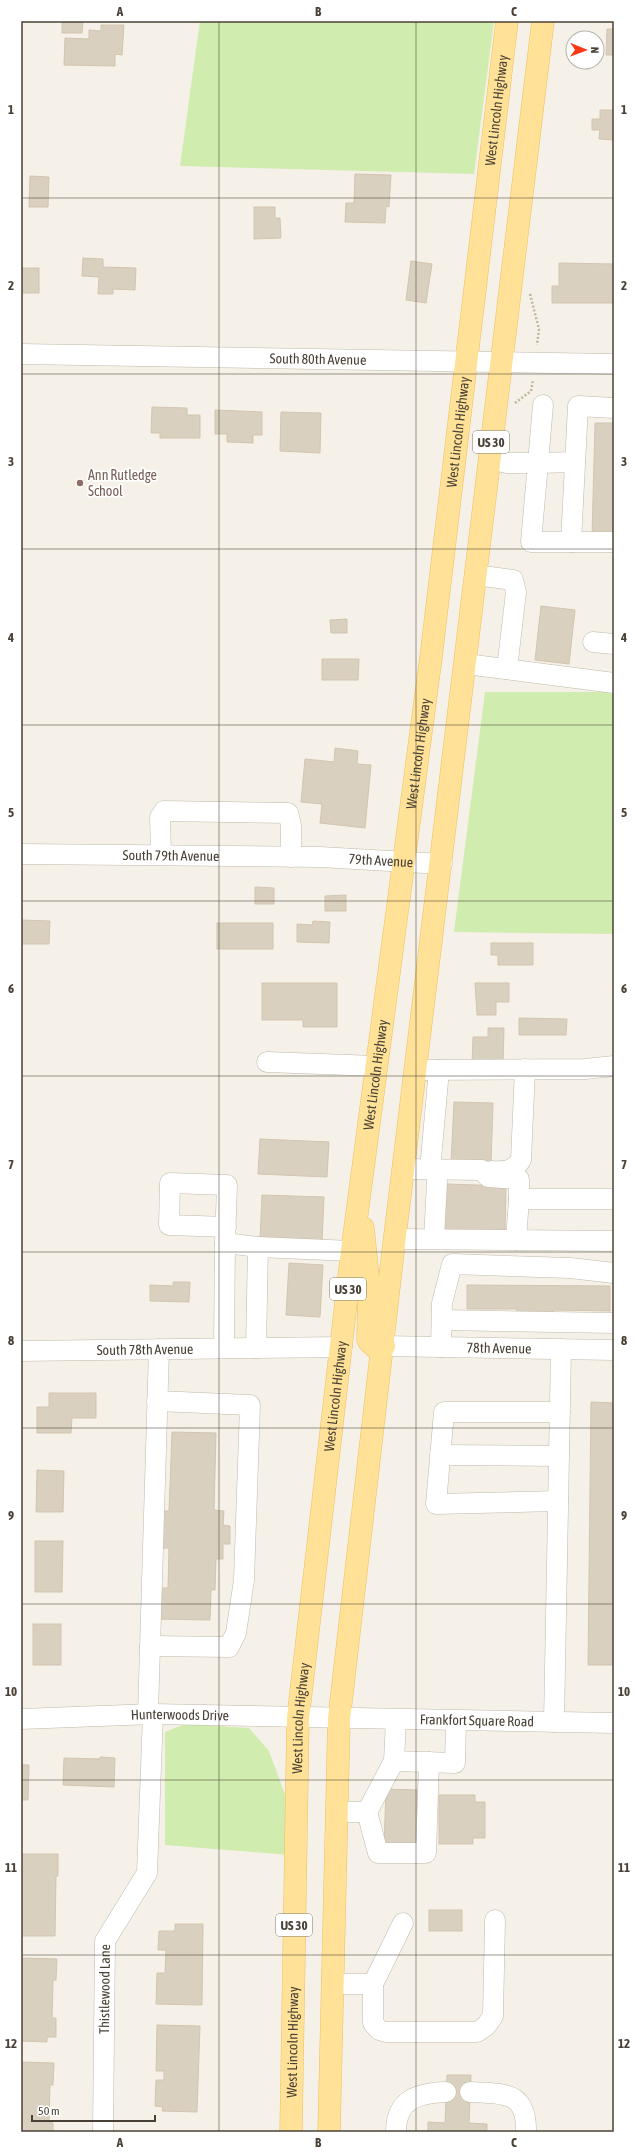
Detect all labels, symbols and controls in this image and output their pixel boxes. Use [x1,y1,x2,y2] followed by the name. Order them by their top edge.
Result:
[116,4,124,19] text: A
[315,4,322,19] text: B
[511,4,517,19] text: C
[565,30,605,70] north arrow
[589,47,601,54] text: N
[482,54,511,167] street label: West Lincoln Highway
[8,102,14,117] text: 1
[621,102,627,117] text: 1
[8,278,14,293] text: 2
[621,278,627,293] text: 2
[269,350,366,368] street label: South 80th Avenue
[443,376,472,488] street label: West Lincoln Highway
[473,431,509,453] road number: US 30
[8,454,14,469] text: 3
[621,454,627,469] text: 3
[88,467,157,499] place label: Ann Rutledge School
[75,478,85,488] marker: Ann Rutledge School
[7,630,14,645] text: 4
[620,630,627,645] text: 4
[403,697,433,810] street label: West Lincoln Highway
[8,805,14,820] text: 5
[621,805,627,820] text: 5
[123,847,219,864] street label: South 79th Avenue
[348,851,414,870] street label: 79th Avenue
[8,981,14,996] text: 6
[621,981,627,996] text: 6
[360,1018,391,1131] street label: West Lincoln Highway
[8,1157,14,1172] text: 7
[621,1157,627,1172] text: 7
[330,1278,366,1300] road number: US 30
[8,1333,14,1348] text: 8
[621,1333,627,1348] text: 8
[466,1339,531,1357] street label: 78th Avenue
[321,1340,350,1452] street label: West Lincoln Highway
[97,1341,193,1358] street label: South 78th Avenue
[8,1508,14,1523] text: 9
[621,1508,627,1523] text: 9
[289,1662,312,1774] street label: West Lincoln Highway
[5,1684,17,1699] text: 10
[618,1684,630,1699] text: 10
[130,1706,229,1723] street label: Hunterwoods Drive
[420,1711,534,1729] street label: Frankfort Square Road
[5,1860,17,1875] text: 11
[618,1860,630,1875] text: 11
[276,1914,312,1936] road number: US 30
[96,1944,113,2034] street label: Thistlewood Lane
[284,1986,301,2098] street label: West Lincoln Highway
[5,2036,17,2051] text: 12
[618,2036,630,2051] text: 12
[32,2097,155,2123] scale bar
[38,2104,60,2118] text: 50 m
[116,2135,124,2150] text: A
[315,2135,322,2150] text: B
[511,2135,517,2150] text: C

